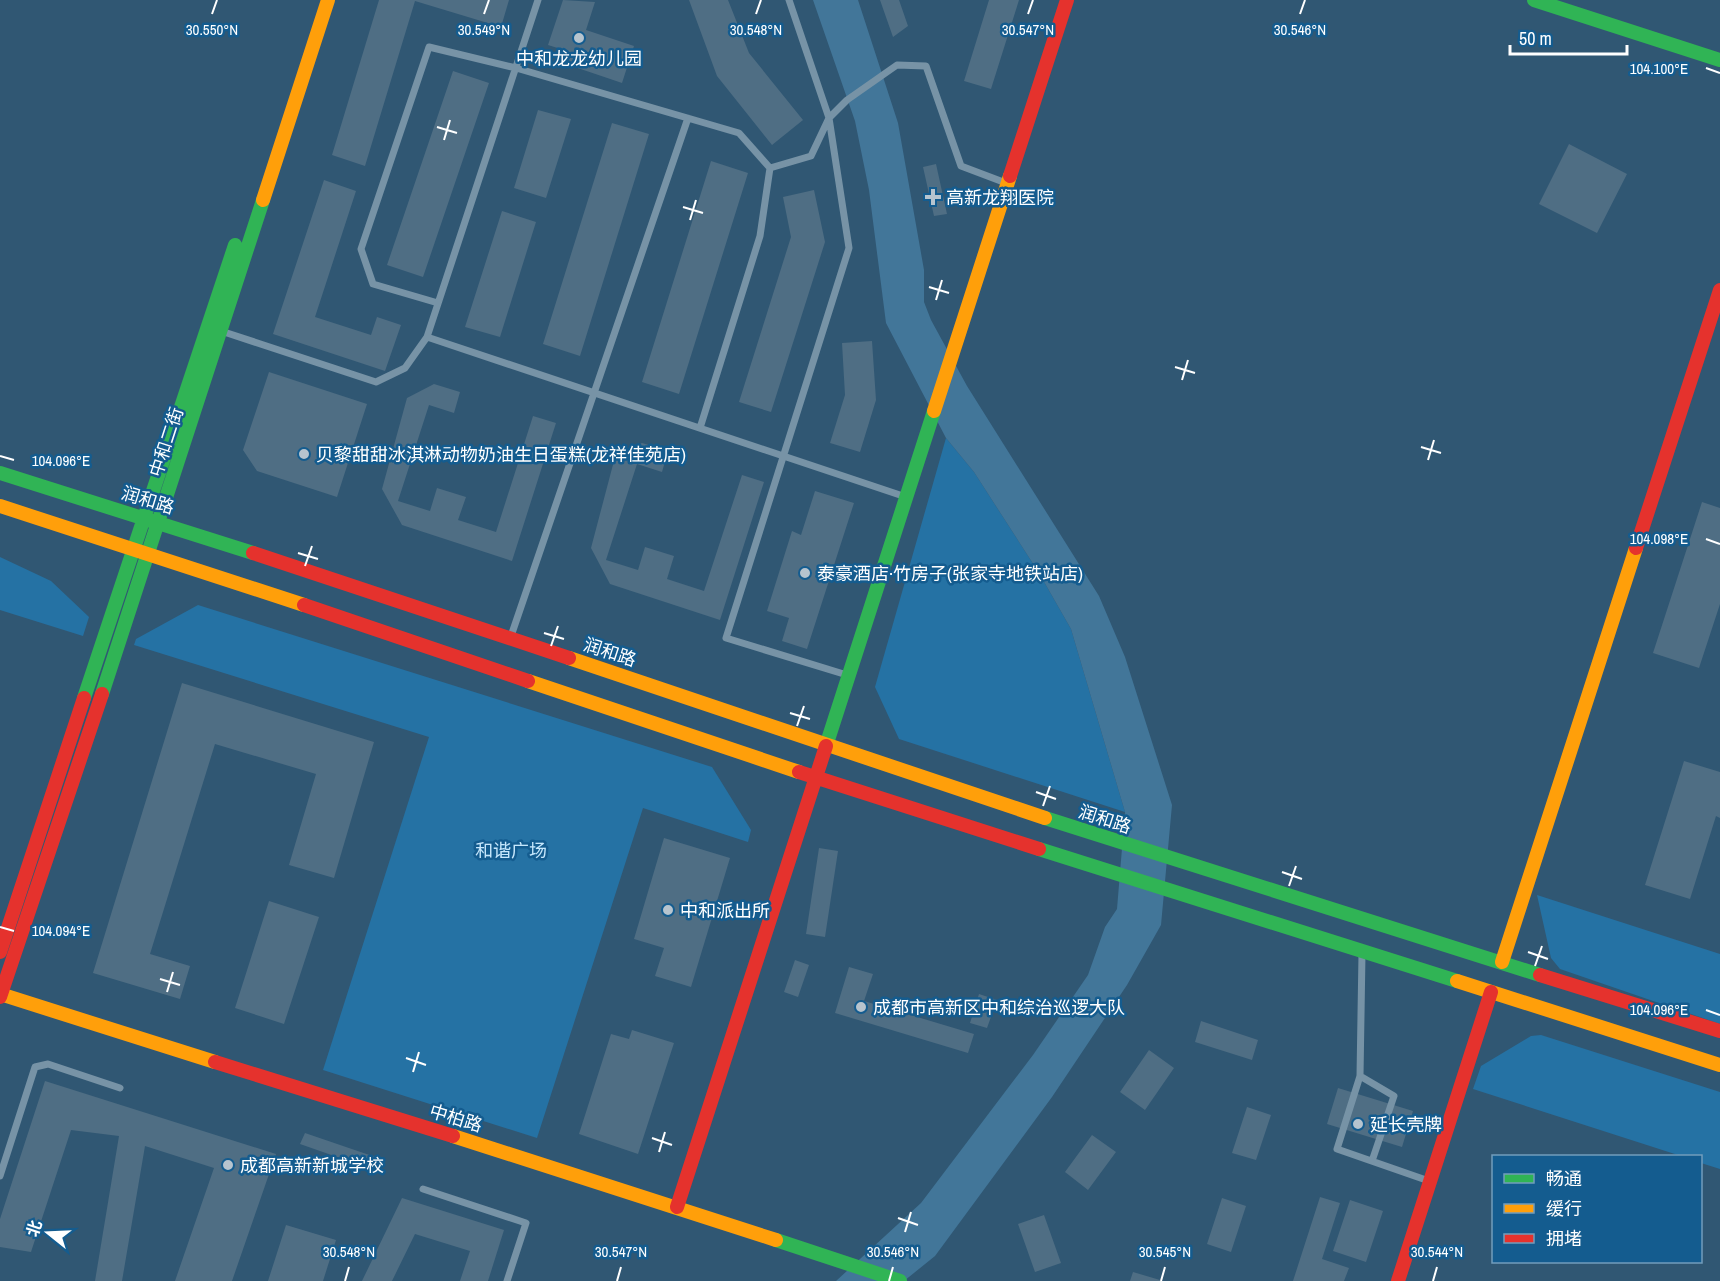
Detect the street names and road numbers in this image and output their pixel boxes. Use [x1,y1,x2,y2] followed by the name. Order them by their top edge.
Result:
[143,404,189,480] street label: 中和二街
[119,480,177,520] street label: 润和路
[580,632,640,672] street label: 润和路
[1075,799,1135,839] street label: 润和路
[427,1098,485,1138] street label: 中柏路

